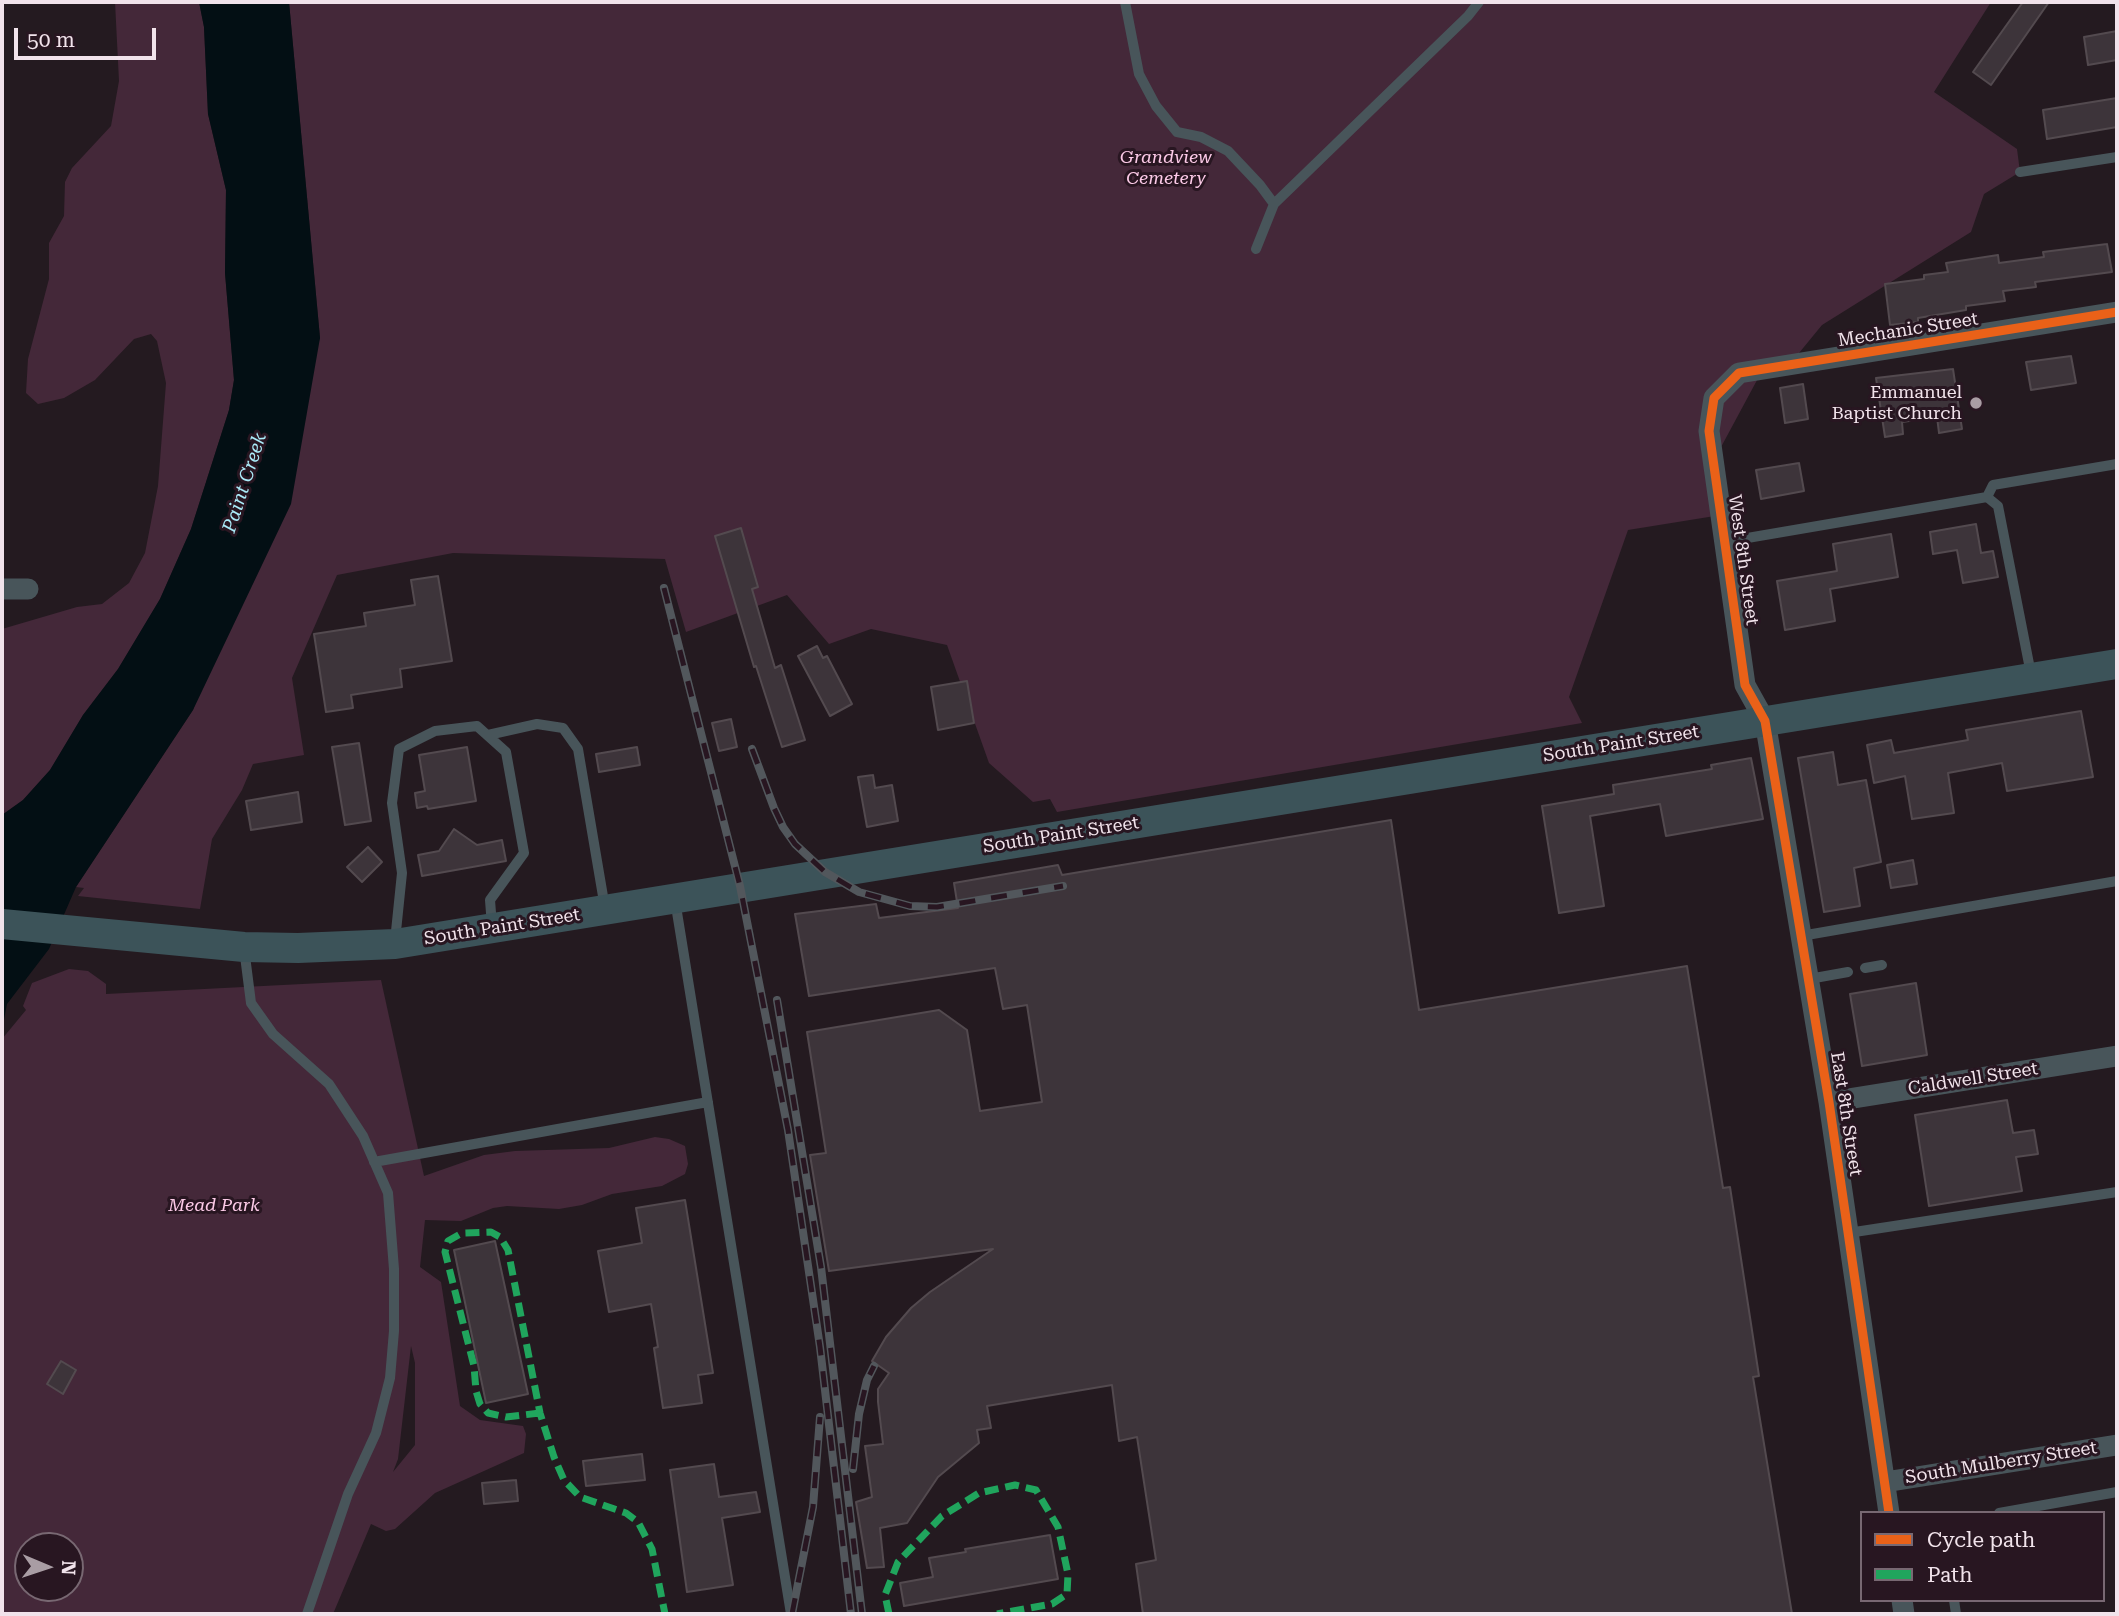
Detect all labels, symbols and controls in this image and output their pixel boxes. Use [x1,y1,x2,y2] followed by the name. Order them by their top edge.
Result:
[18,14,159,58] scale bar
[27,28,75,52] text: 50 m
[1120,147,1212,190] park label: Grandview Cemetery
[1836,308,1980,352] street label: Mechanic Street
[1832,382,1962,424] place label: Emmanuel Baptist Church
[1968,395,1984,411] marker: Emmanuel Baptist Church
[218,430,272,536] water label: Paint Creek
[1723,493,1763,627] street label: West 8th Street
[1541,721,1701,767] street label: South Paint Street
[981,812,1141,858] street label: South Paint Street
[422,904,582,950] street label: South Paint Street
[1825,1050,1867,1178] street label: East 8th Street
[1906,1058,2040,1100] street label: Caldwell Street
[168,1195,260,1217] park label: Mead Park
[1904,1437,2098,1489] street label: South Mulberry Street
[1860,1511,2105,1602] legend
[1927,1528,2035,1552] text: Cycle path
[14,1532,84,1602] north arrow
[57,1560,80,1575] text: N
[1927,1563,1973,1587] text: Path

